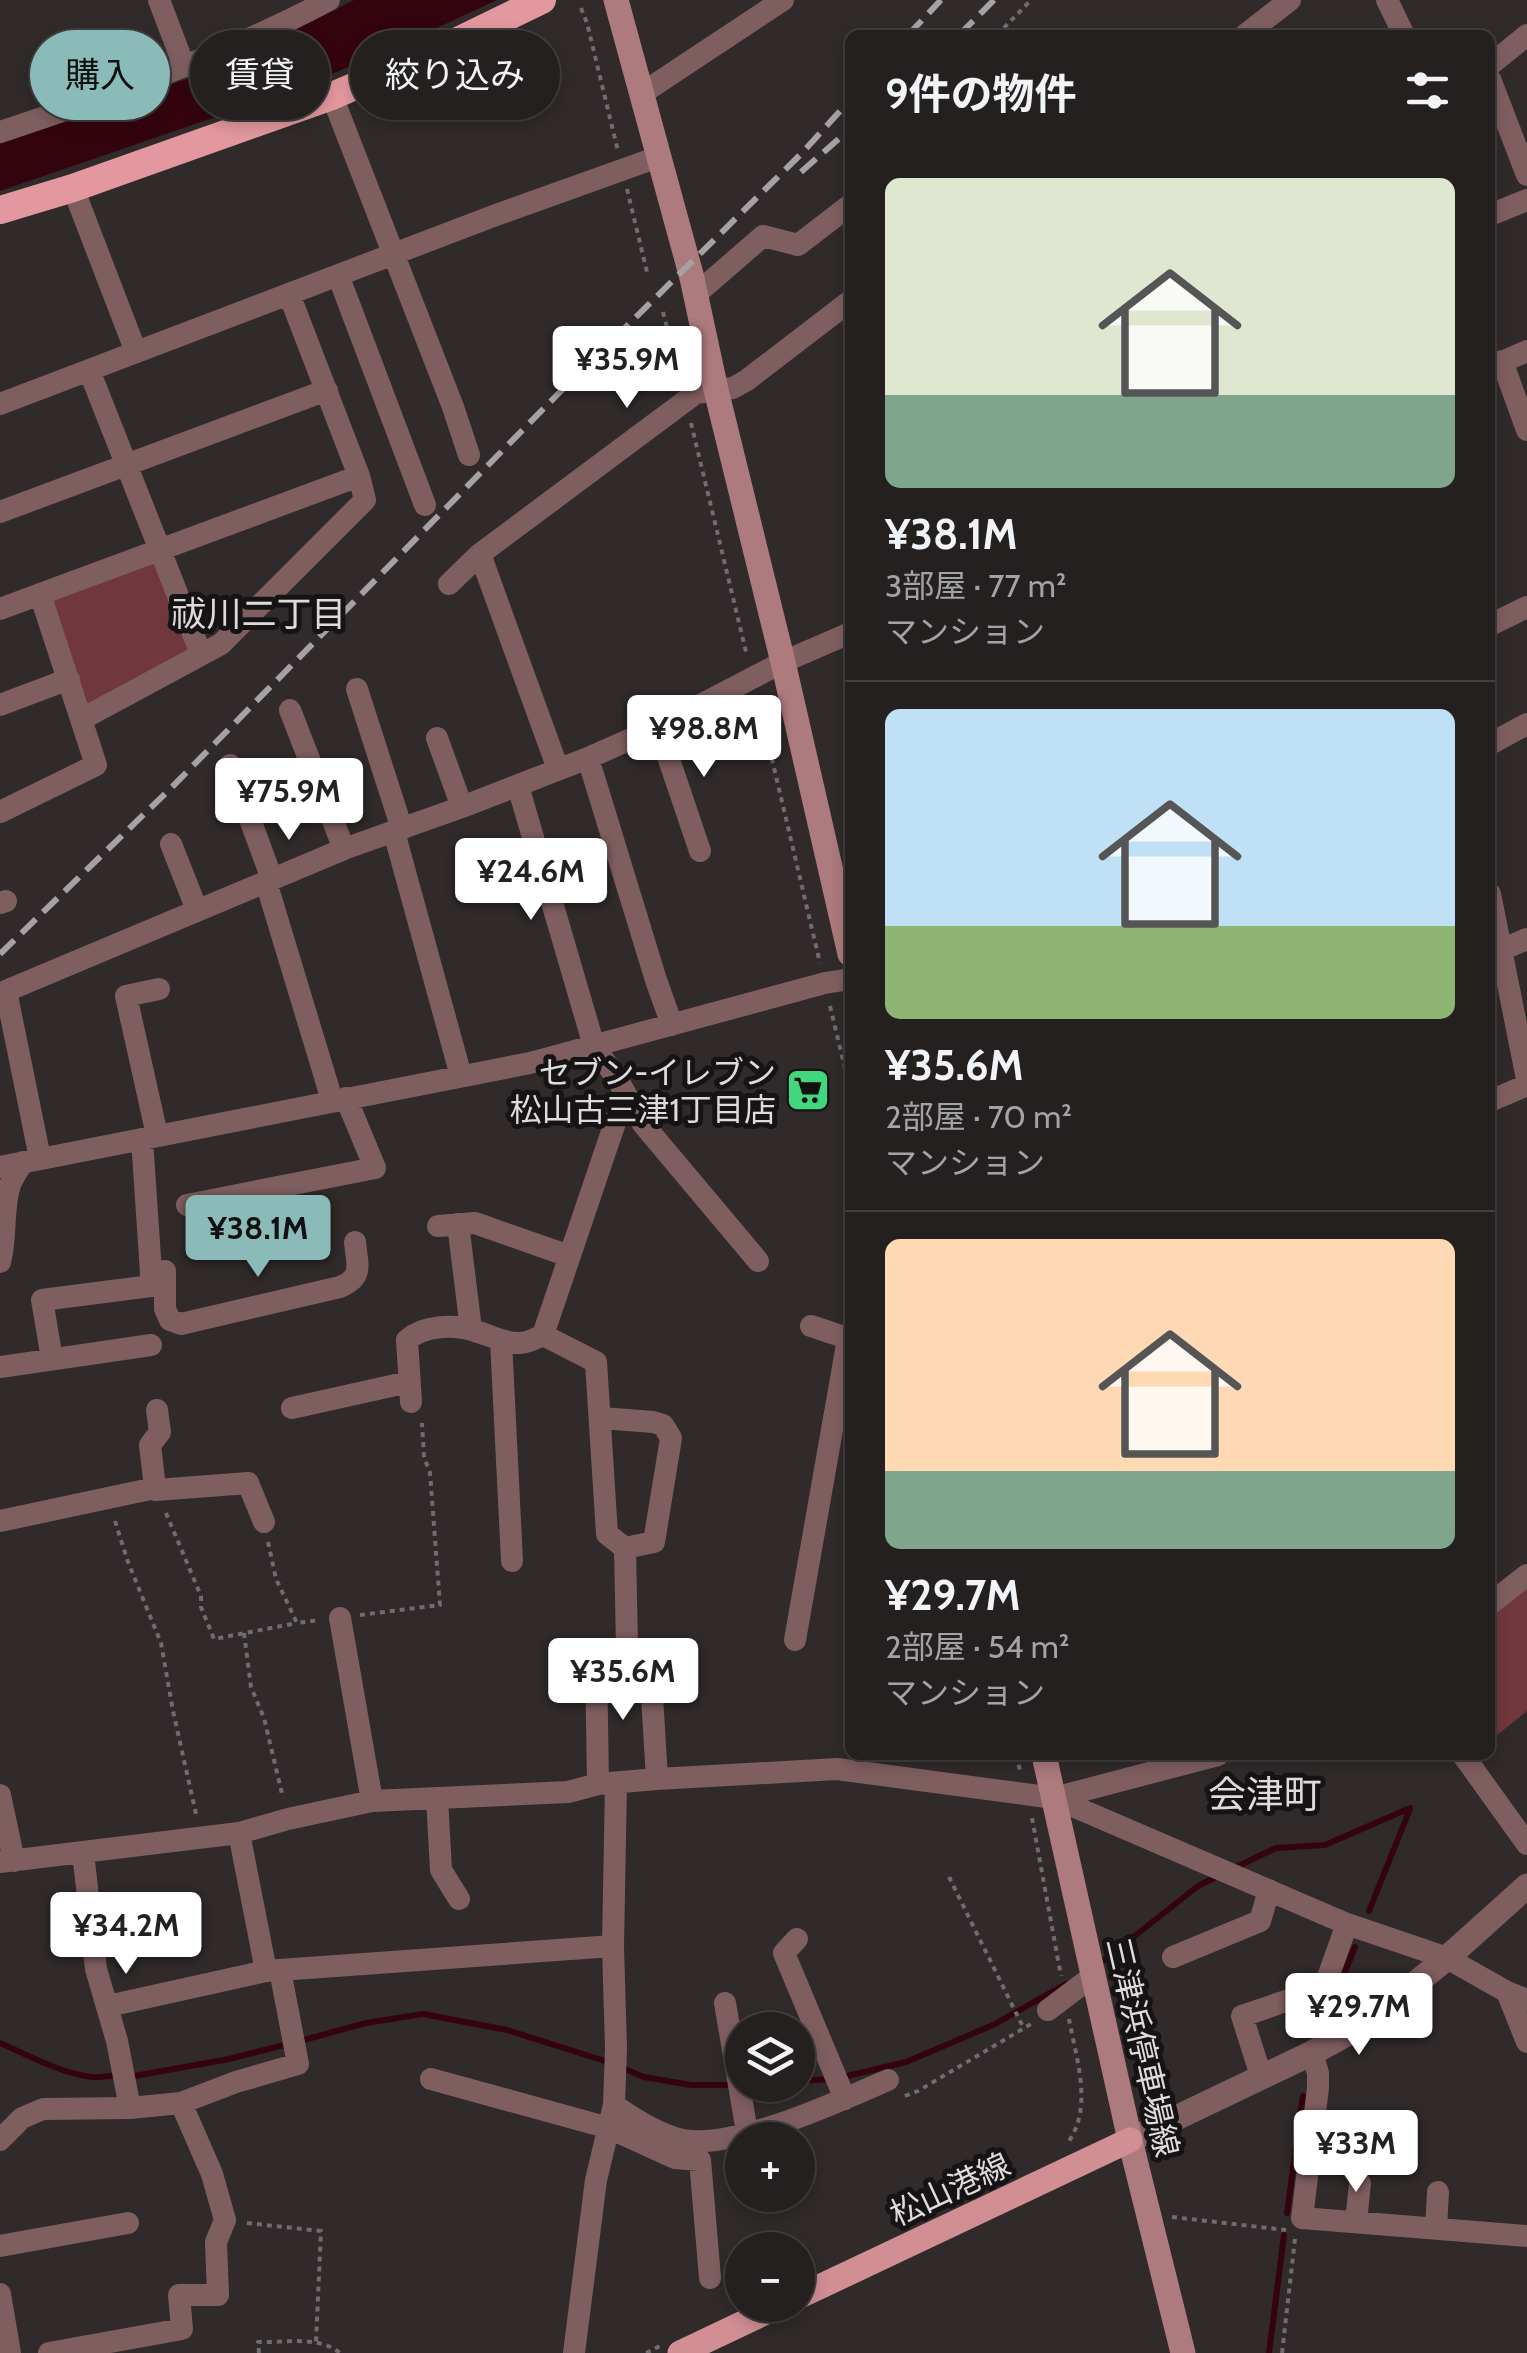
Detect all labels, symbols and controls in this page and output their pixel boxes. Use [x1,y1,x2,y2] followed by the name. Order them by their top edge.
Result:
[30,30,170,120] chip: 購入
[190,30,330,120] chip: 賃貸
[350,30,560,120] chip: 絞り込み
[1400,63,1455,118] icon: filters
[885,68,1077,120] text: 9件の物件
[1080,243,1260,423] icon: home
[546,326,708,411] pin: ¥35.9M
[575,339,679,378] text: ¥35.9M
[885,508,1017,560] text: ¥38.1M
[885,566,1066,605] text: 3部屋 · 77 m²
[171,592,347,635] district label: 祓川二丁目
[885,612,1045,651] text: マンション
[623,695,785,780] pin: ¥98.8M
[649,708,759,747] text: ¥98.8M
[208,758,370,843] pin: ¥75.9M
[237,771,341,810] text: ¥75.9M
[1080,774,1260,954] icon: home
[450,838,612,923] pin: ¥24.6M
[477,851,585,890] text: ¥24.6M
[885,1039,1023,1091] text: ¥35.6M
[510,1053,776,1129] place label: セブン-イレブン 松山古三津1丁目店
[785,1067,831,1113] supermarket icon: セブン-イレブン 松山古三津1丁目店
[885,1097,1072,1136] text: 2部屋 · 70 m²
[885,1143,1045,1182] text: マンション
[177,1195,339,1280] pin: ¥38.1M
[208,1208,308,1247] text: ¥38.1M
[1080,1304,1260,1484] icon: home
[885,1569,1020,1621] text: ¥29.7M
[885,1627,1069,1666] text: 2部屋 · 54 m²
[542,1638,704,1723] pin: ¥35.6M
[570,1651,676,1690] text: ¥35.6M
[885,1673,1045,1712] text: マンション
[1208,1771,1322,1818] district label: 会津町
[45,1892,207,1977] pin: ¥34.2M
[72,1905,180,1944] text: ¥34.2M
[1099,1933,1187,2161] street label: 三津浜停車場線
[1278,1973,1440,2058] pin: ¥29.7M
[1307,1986,1411,2025] text: ¥29.7M
[725,2012,815,2322] map controls
[725,2012,815,2102] button: layers
[1297,2110,1415,2195] pin: ¥33M
[725,2122,815,2212] button: +
[1316,2123,1396,2162] text: ¥33M
[884,2144,1016,2234] street label: 松山港線
[725,2232,815,2322] button: −

